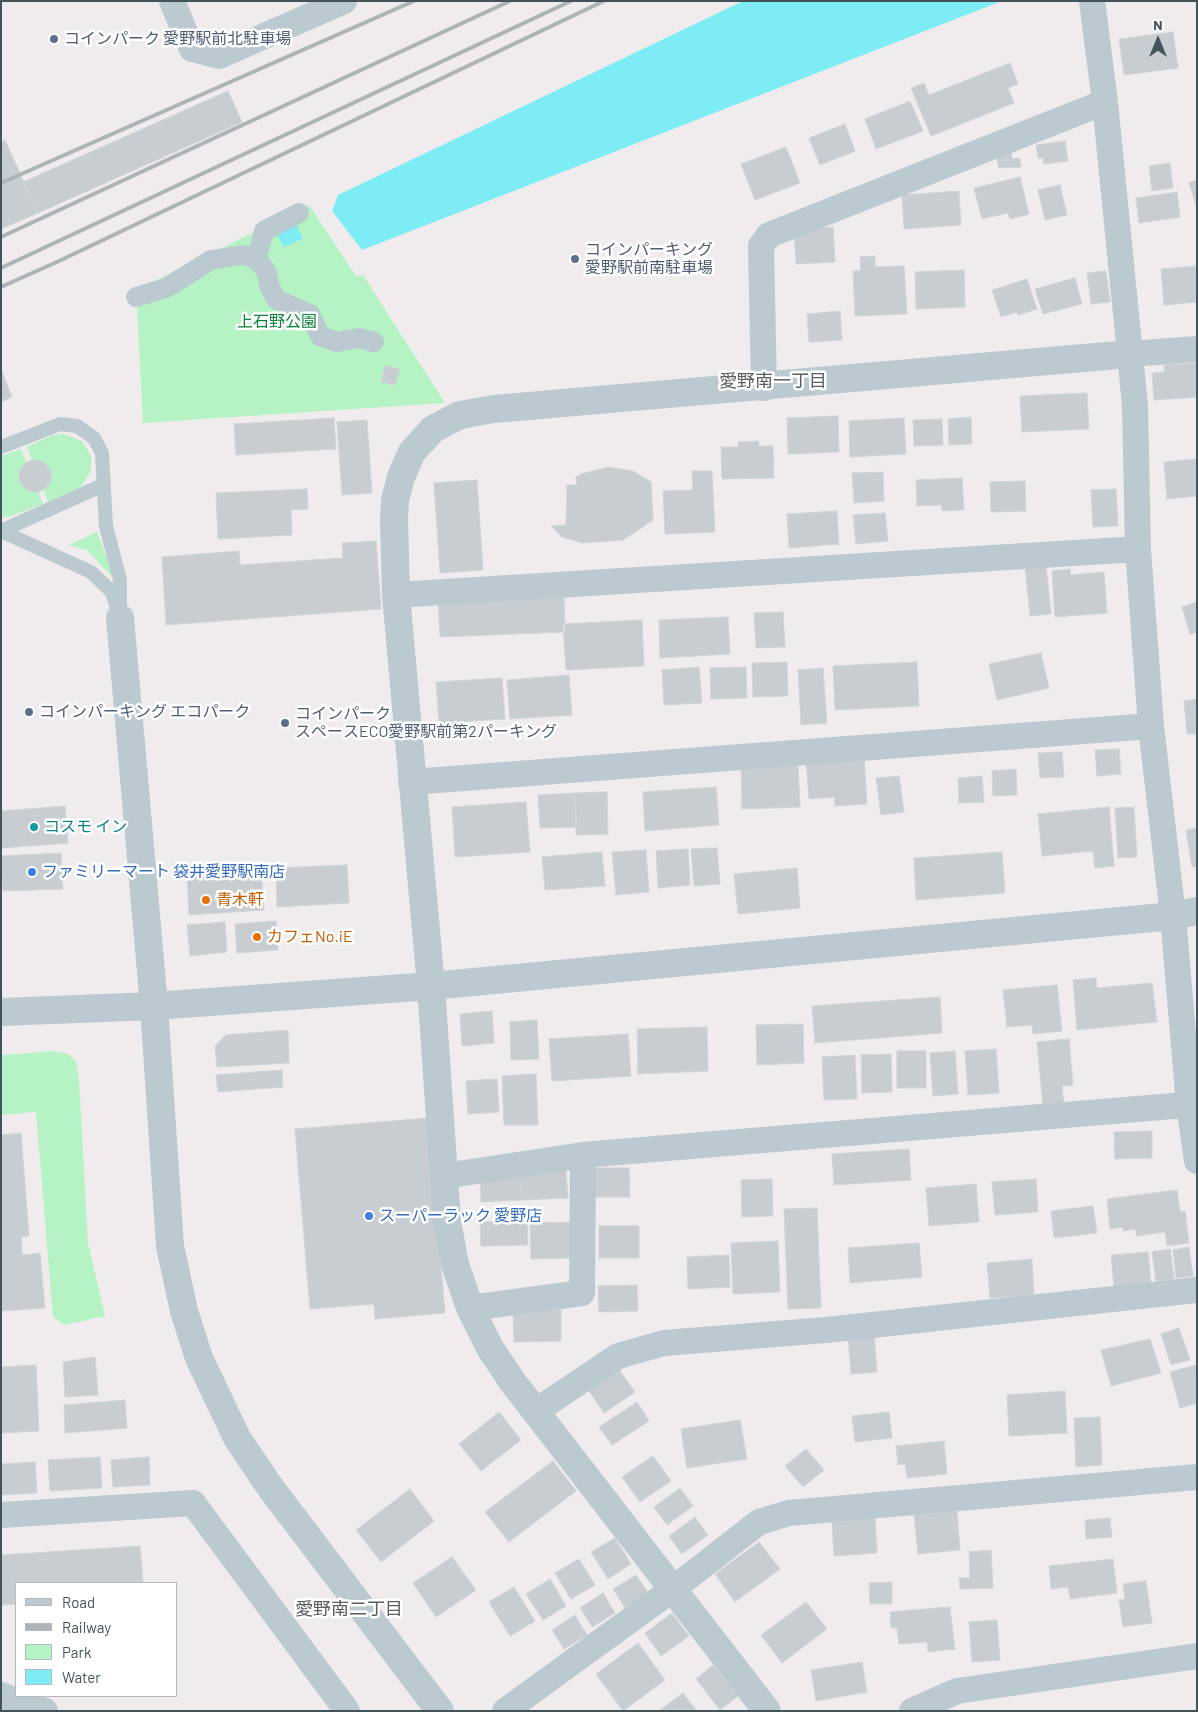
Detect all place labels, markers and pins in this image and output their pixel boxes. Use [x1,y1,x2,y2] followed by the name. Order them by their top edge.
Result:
[64,29,291,49] place label: コインパーク 愛野駅前北駐車場
[48,33,60,45] marker: コインパーク 愛野駅前北駐車場
[585,240,713,278] place label: コインパーキング 愛野駅前南駐車場
[569,253,581,265] marker: コインパーキング 愛野駅前南駐車場
[39,702,250,722] place label: コインパーキング エコパーク
[295,704,557,742] place label: コインパーク スペースECO愛野駅前第2パーキング
[23,706,35,718] marker: コインパーキング エコパーク
[279,717,291,729] marker: コインパーク スペースECO愛野駅前第2パーキング
[44,817,127,837] place label: コスモ イン
[28,821,40,833] marker: コスモ イン
[42,862,285,882] place label: ファミリーマート 袋井愛野駅南店
[26,866,38,878] marker: ファミリーマート 袋井愛野駅南店
[216,890,264,910] place label: 青木軒
[200,894,212,906] marker: 青木軒
[267,927,353,947] place label: カフェNo.iE
[251,931,263,943] marker: カフェNo.iE
[379,1206,542,1226] place label: スーパーラック 愛野店
[363,1210,375,1222] marker: スーパーラック 愛野店

